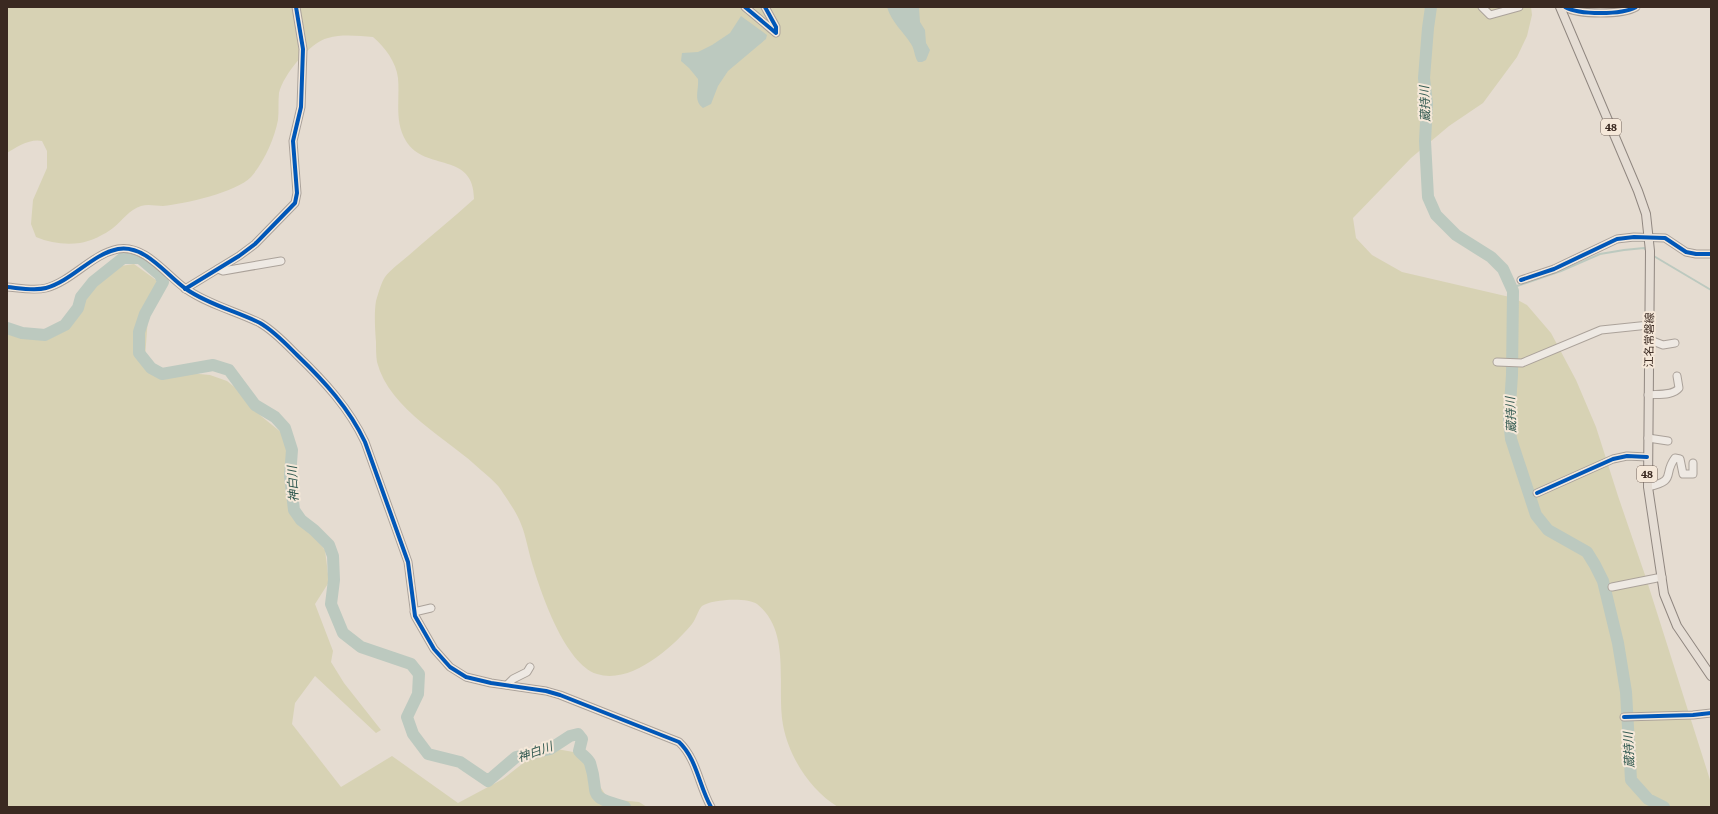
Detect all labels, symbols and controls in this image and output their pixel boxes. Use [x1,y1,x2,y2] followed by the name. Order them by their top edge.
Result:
[1414,84,1434,122] water label: 蔵持川
[1601,119,1621,135] road number: 48
[1640,312,1656,368] street label: 江名常磐線
[1500,395,1520,433] water label: 蔵持川
[282,464,302,503] water label: 神白川
[1637,466,1657,482] road number: 48
[1618,730,1638,769] water label: 蔵持川
[515,736,557,765] water label: 神白川

